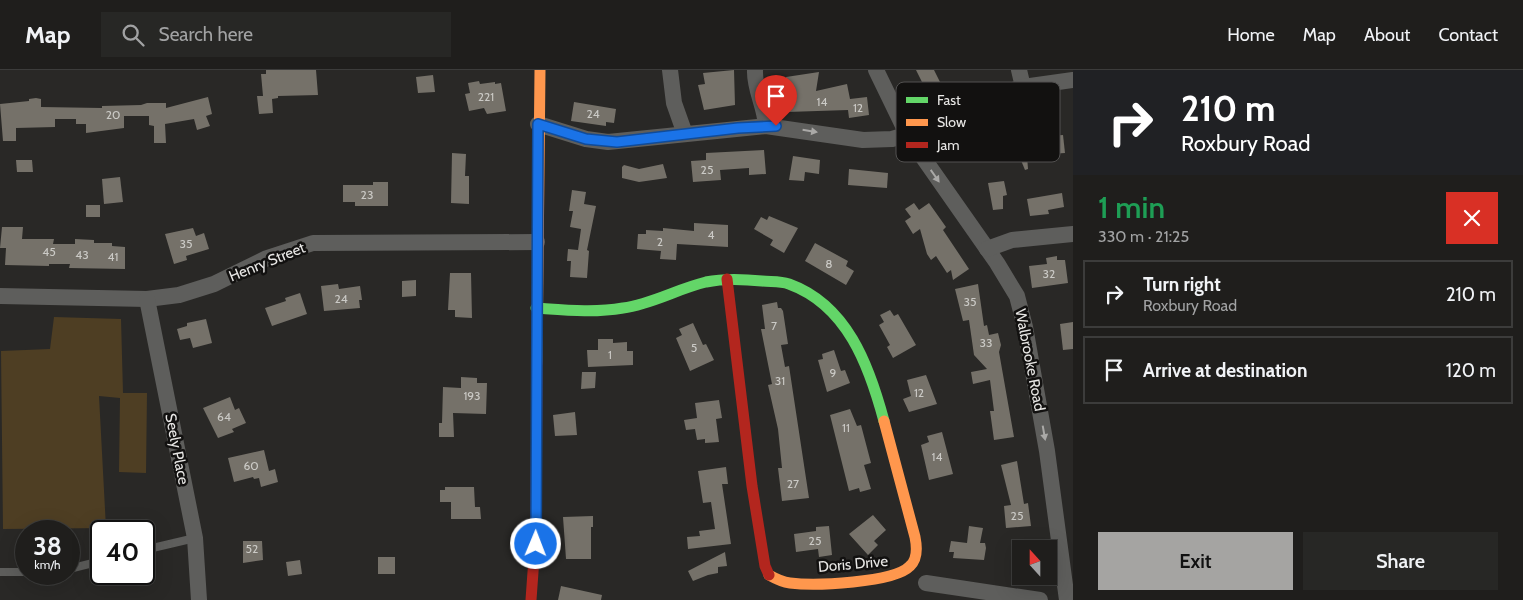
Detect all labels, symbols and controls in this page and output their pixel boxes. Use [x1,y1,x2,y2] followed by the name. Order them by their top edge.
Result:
[101,12,451,57] search box
[25,20,71,49] text: Map
[119,21,147,49] icon: search
[159,23,253,46] text: Search here
[1227,24,1275,46] text: Home
[1303,24,1336,46] text: Map
[1364,24,1410,46] text: About
[1438,24,1498,46] text: Contact
[755,75,797,126] pin
[762,82,790,110] icon: arrive
[896,82,1060,162] legend
[1181,87,1275,130] text: 210 m
[478,89,494,104] house number: 221
[1098,90,1163,155] icon: right
[937,91,961,109] text: Fast
[817,94,827,109] house number: 14
[853,100,863,115] house number: 12
[586,106,600,121] house number: 24
[106,107,120,122] house number: 20
[937,113,966,131] text: Slow
[803,128,819,136] one-way arrow
[1181,130,1310,157] text: Roxbury Road
[936,136,959,154] text: Jam
[701,162,713,177] house number: 25
[930,169,940,183] one-way arrow
[361,187,373,202] house number: 23
[1098,189,1165,226] text: 1 min
[1446,192,1498,244] button: close
[708,227,715,242] house number: 4
[1098,227,1189,246] text: 330 m · 21:25
[657,234,663,249] house number: 2
[180,236,192,251] house number: 35
[226,239,308,285] street label: Henry Street
[42,244,56,259] house number: 45
[75,247,89,262] house number: 43
[108,249,118,264] house number: 41
[825,256,833,271] house number: 8
[1043,266,1055,281] house number: 32
[1143,273,1221,296] text: Turn right
[1100,280,1128,308] icon: right
[1446,283,1496,306] text: 210 m
[334,291,348,306] house number: 24
[964,294,976,309] house number: 35
[1143,296,1237,315] text: Roxbury Road
[1011,307,1049,413] street label: Walbrooke Road
[771,318,777,333] house number: 7
[980,335,992,350] house number: 33
[691,340,697,355] house number: 5
[608,347,612,362] house number: 1
[1100,356,1128,384] icon: arrive
[1143,359,1307,382] text: Arrive at destination
[1446,359,1496,382] text: 120 m
[830,365,837,380] house number: 9
[775,373,785,388] house number: 31
[914,385,924,400] house number: 12
[463,388,481,403] house number: 193
[217,409,231,424] house number: 64
[161,412,193,486] street label: Seely Place
[842,420,850,435] house number: 11
[1040,426,1048,442] one-way arrow
[932,449,942,464] house number: 14
[243,458,259,473] house number: 60
[787,476,799,491] house number: 27
[1011,508,1023,523] house number: 25
[509,517,561,569] position arrow
[90,520,155,585] speed limit sign: 40
[33,531,62,561] text: 38
[1098,532,1293,590] button: Exit
[1303,532,1498,590] button: Share
[809,533,821,548] house number: 25
[1012,540,1058,585] north arrow
[1012,540,1057,585] map controls
[246,541,258,556] house number: 52
[817,552,889,576] street label: Doris Drive
[34,557,61,572] text: km/h

